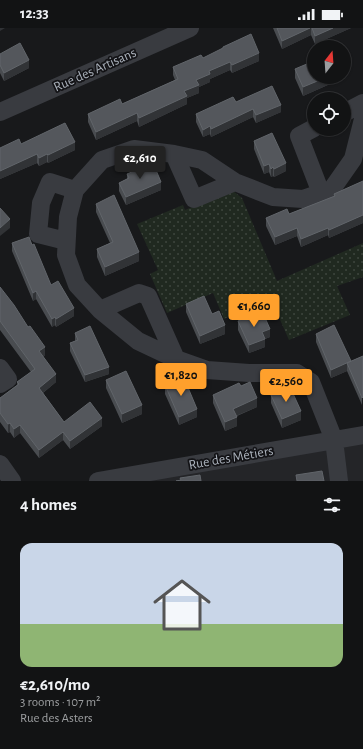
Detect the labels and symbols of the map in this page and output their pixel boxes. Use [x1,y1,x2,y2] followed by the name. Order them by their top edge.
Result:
[307,40,351,84] north arrow
[52,46,138,94] street label: Rue des Artisans
[107,146,173,180] pin: €2,610
[221,294,287,328] pin: €1,660
[148,363,214,397] pin: €1,820
[253,369,319,403] pin: €2,560
[188,444,274,472] street label: Rue des Métiers

